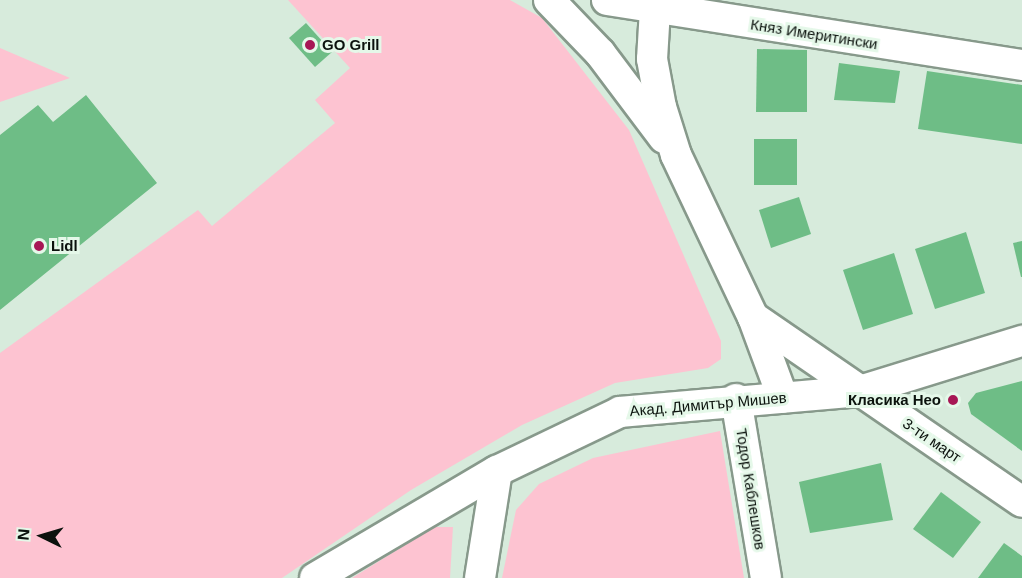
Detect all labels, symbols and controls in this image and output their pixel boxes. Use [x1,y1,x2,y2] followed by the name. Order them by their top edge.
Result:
[749,15,879,53] street label: Княз Имеритински
[322,36,380,54] place label: GO Grill
[303,38,317,52] marker: GO Grill
[51,237,78,255] place label: Lidl
[32,239,46,253] marker: Lidl
[629,388,787,420] street label: Акад. Димитър Мишев
[848,391,941,409] place label: Класика Нео
[946,393,960,407] marker: Класика Нео
[899,414,965,466] street label: 3-ти март
[733,427,769,551] street label: Тодор Каблешков
[12,506,72,566] north arrow
[15,528,33,541] text: N

